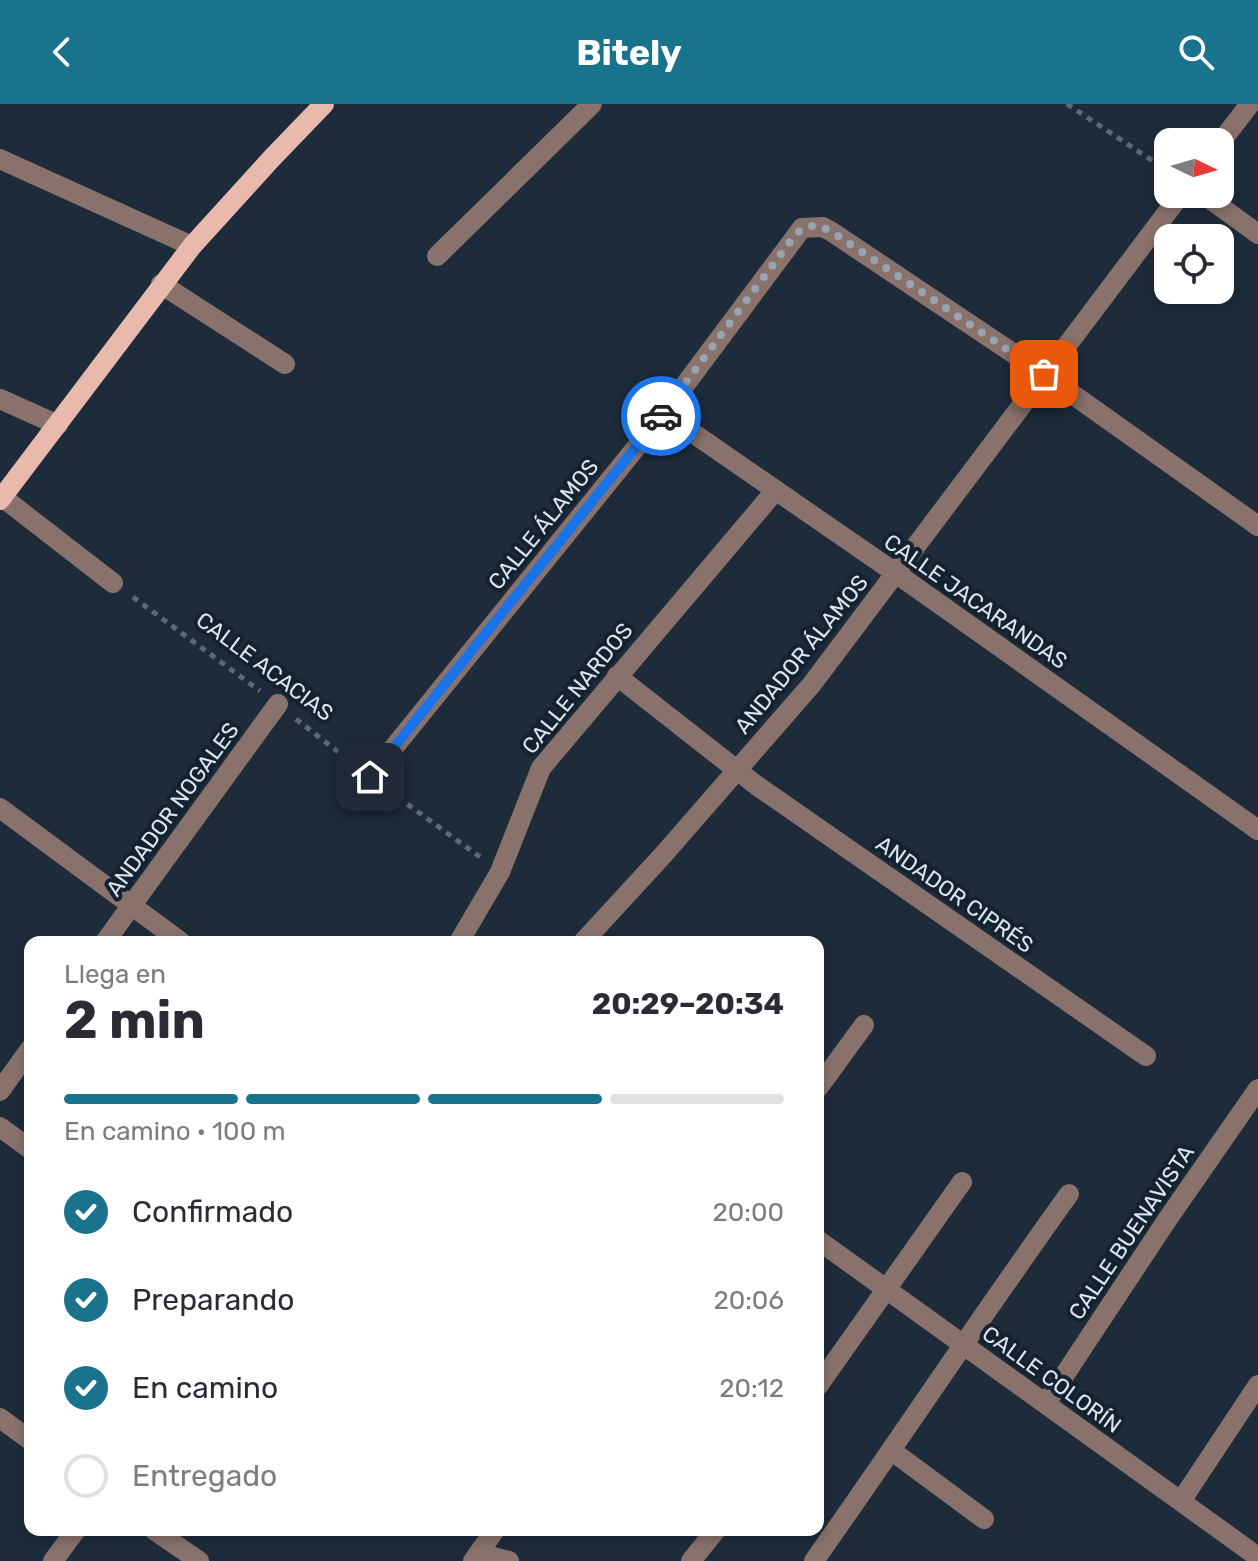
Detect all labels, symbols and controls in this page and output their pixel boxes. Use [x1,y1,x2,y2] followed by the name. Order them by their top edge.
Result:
[40,30,84,74] icon: back
[1174,30,1218,74] icon: search
[576,31,682,74] text: Bitely
[1154,128,1234,208] north arrow
[1154,128,1234,304] map controls
[1154,224,1234,304] button: locate
[1010,340,1078,408] pin
[1022,352,1066,396] icon: bag
[621,376,701,456] courier
[639,394,683,438] icon: car
[483,454,604,595] street label: CALLE ÁLAMOS
[879,528,1073,675] street label: CALLE JACARANDAS
[729,569,874,739] street label: ANDADOR ÁLAMOS
[191,606,338,727] street label: CALLE ACACIAS
[516,617,639,759] street label: CALLE NARDOS
[100,717,245,902] street label: ANDADOR NOGALES
[336,743,404,811] pin
[348,755,392,799] icon: home
[871,830,1039,959] street label: ANDADOR CIPRÉS
[64,959,166,990] text: Llega en
[592,986,784,1022] text: 20:29–20:34
[64,989,205,1051] text: 2 min
[64,1116,286,1147] text: En camino · 100 m
[1063,1140,1200,1325] street label: CALLE BUENAVISTA
[64,1190,108,1234] icon: check
[132,1194,293,1230] text: Confirmado
[713,1197,784,1228] text: 20:00
[64,1278,108,1322] icon: check
[132,1282,295,1318] text: Preparando
[713,1285,784,1316] text: 20:06
[977,1320,1126,1439] street label: CALLE COLORÍN
[64,1366,108,1410] icon: check
[132,1370,278,1406] text: En camino
[719,1373,784,1404] text: 20:12
[132,1458,277,1494] text: Entregado

